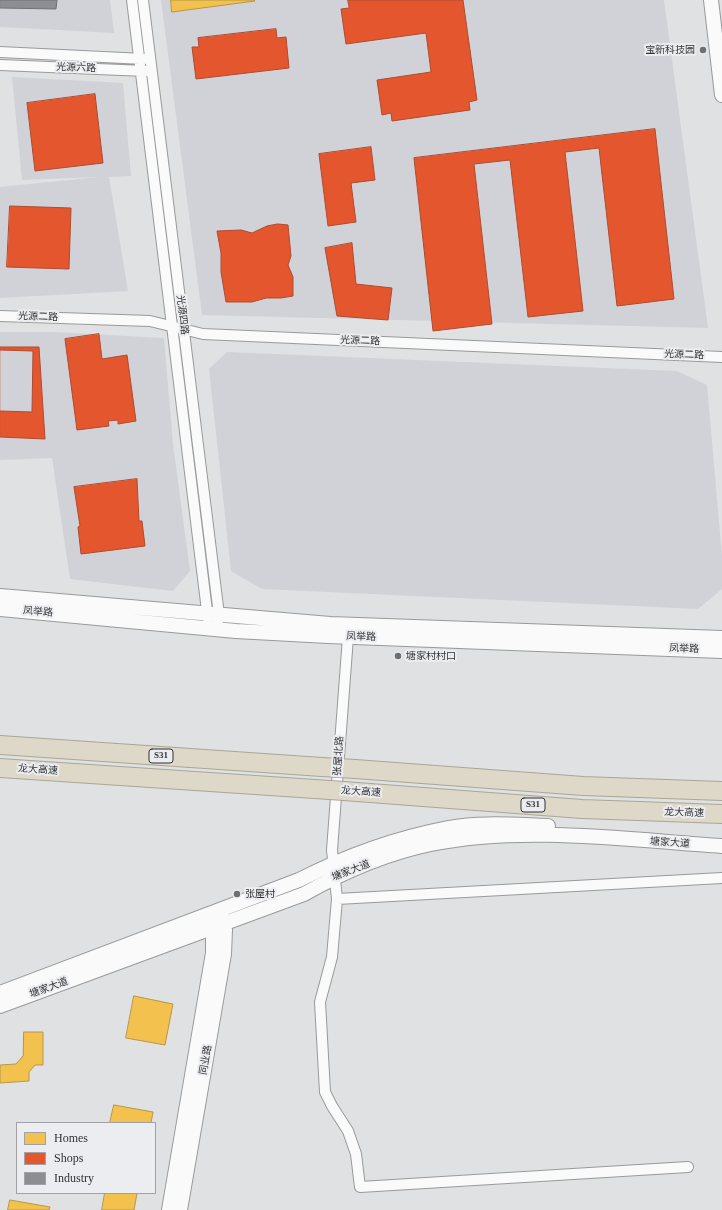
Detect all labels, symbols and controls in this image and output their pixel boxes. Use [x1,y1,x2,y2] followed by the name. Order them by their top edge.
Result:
[645,44,695,56] place label: 宝新科技园
[698,45,708,55] marker: 宝新科技园
[56,61,96,75] street label: 光源六路
[174,294,190,336] street label: 光源四路
[18,310,58,324] street label: 光源二路
[340,334,380,348] street label: 光源二路
[664,348,704,362] street label: 光源二路
[23,605,53,619] street label: 凤举路
[346,630,376,644] street label: 凤举路
[669,642,699,656] street label: 凤举路
[406,650,456,662] place label: 塘家村村口
[393,651,403,661] marker: 塘家村村口
[332,736,346,776] street label: 张屋北路
[149,749,173,763] road number: S31
[18,763,58,777] street label: 龙大高速
[341,785,381,799] street label: 龙大高速
[521,798,545,812] road number: S31
[664,806,704,820] street label: 龙大高速
[650,836,690,850] street label: 塘家大道
[330,858,372,884] street label: 塘家大道
[245,888,275,900] place label: 张屋村
[232,889,242,899] marker: 张屋村
[28,976,70,1000] street label: 塘家大道
[197,1044,215,1076] street label: 同业路
[16,1122,156,1194] legend
[54,1131,88,1145] text: Homes
[54,1151,83,1165] text: Shops
[54,1171,94,1185] text: Industry

